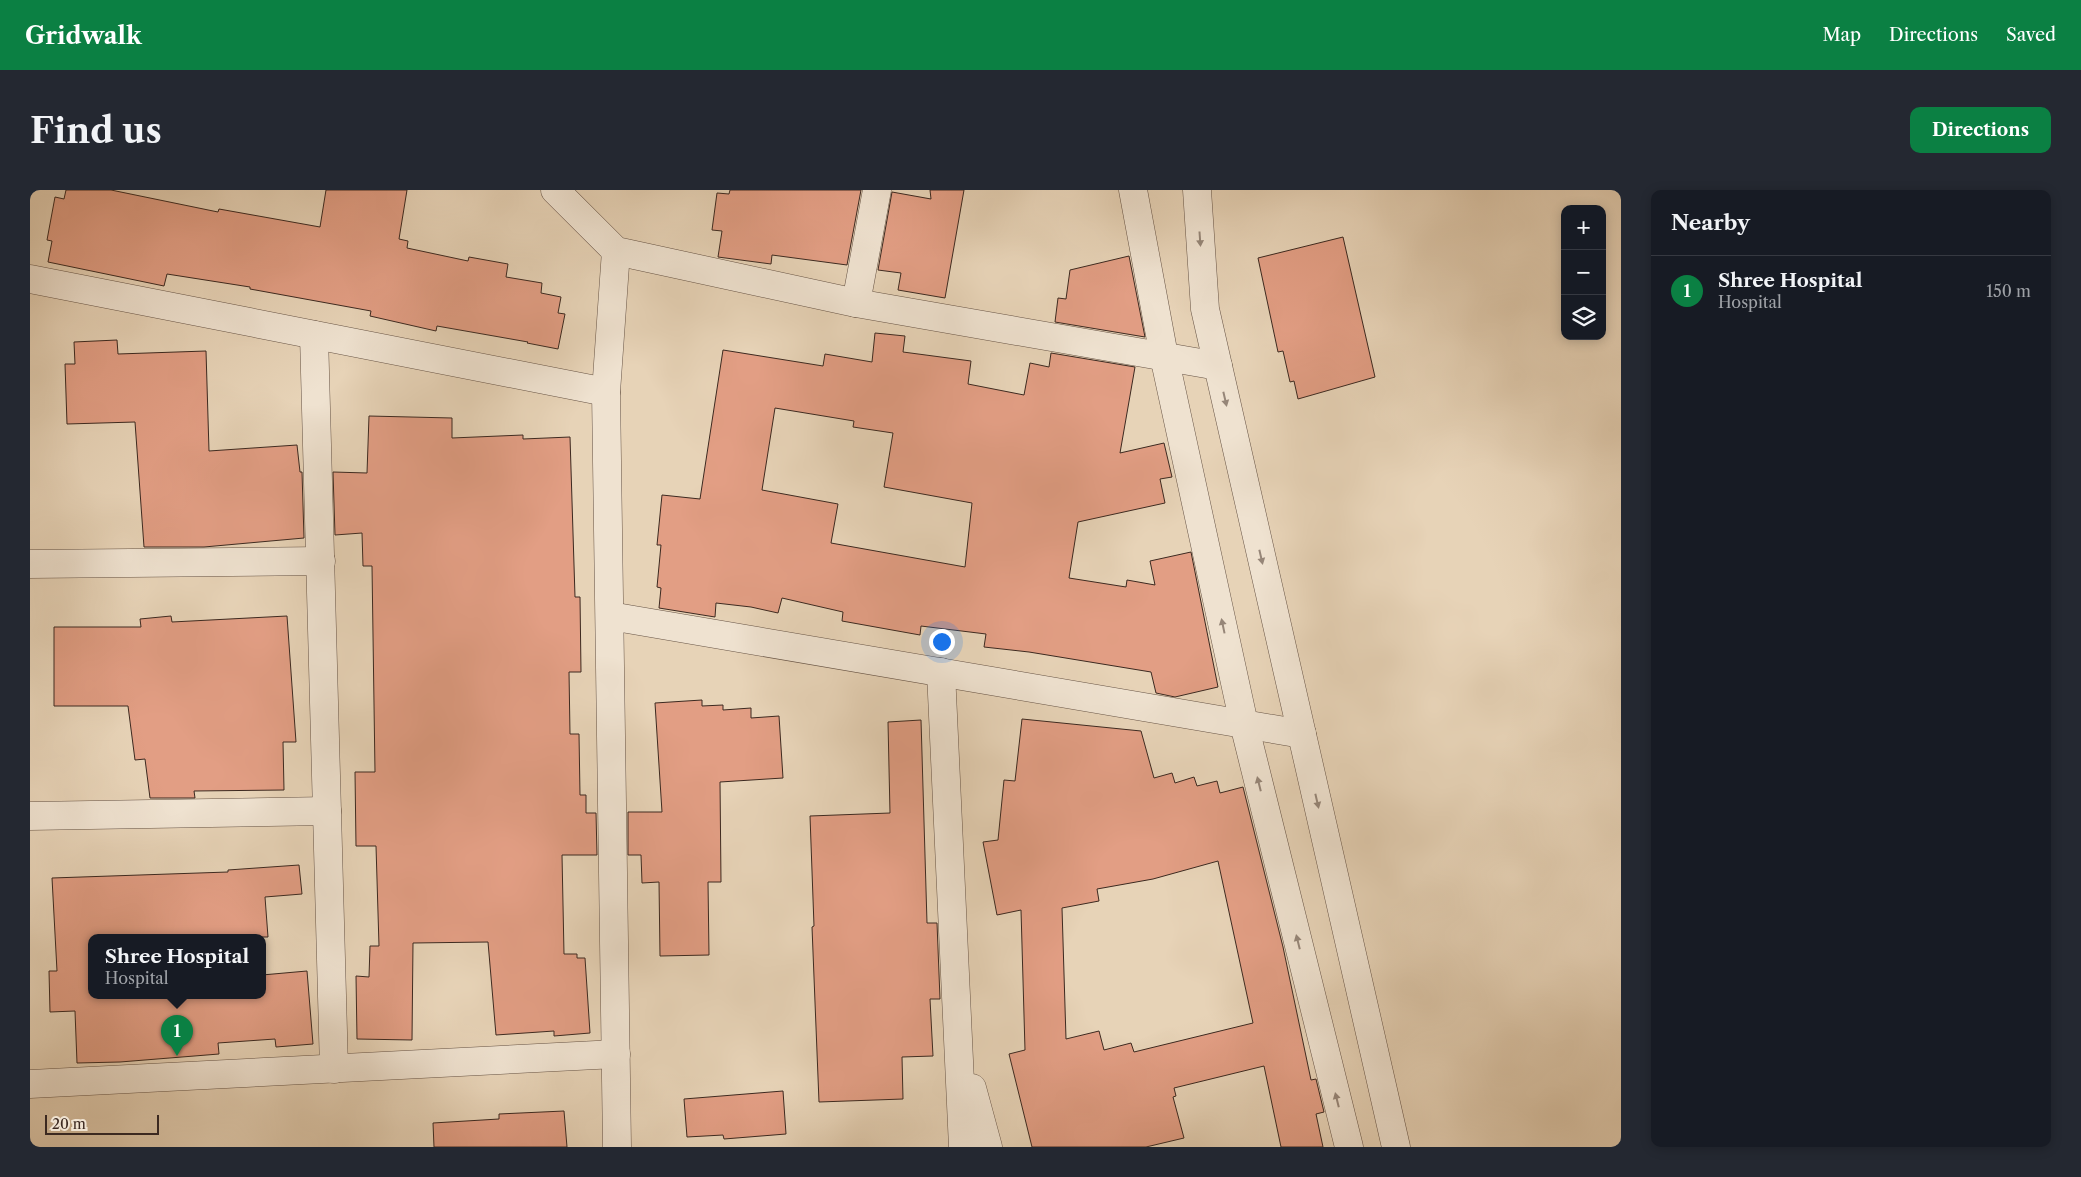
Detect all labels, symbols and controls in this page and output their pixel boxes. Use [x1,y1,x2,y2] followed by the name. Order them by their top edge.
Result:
[25,21,142,50] text: Gridwalk
[1822,24,1861,46] text: Map
[1889,24,1978,46] text: Directions
[2006,24,2056,46] text: Saved
[1910,107,2051,153] button: Directions
[30,109,162,152] text: Find us
[1561,205,1606,340] map controls
[1561,205,1606,250] button: +
[1671,210,1750,235] text: Nearby
[1196,231,1204,247] one-way arrow
[1561,250,1606,295] button: −
[1718,269,1862,292] text: Shree Hospital
[1683,281,1691,301] text: 1
[1986,281,2031,301] text: 150 m
[1718,292,1782,312] text: Hospital
[1561,295,1606,340] button: layers
[1221,391,1229,406] one-way arrow
[1257,550,1265,565] one-way arrow
[1219,618,1227,633] one-way arrow
[929,629,955,655] your location
[1255,777,1263,792] one-way arrow
[1313,793,1321,808] one-way arrow
[88,934,266,999] popup
[1294,934,1302,949] one-way arrow
[105,945,249,968] text: Shree Hospital
[105,968,169,988] text: Hospital
[161,1015,193,1056] pin: 1
[1333,1092,1341,1107] one-way arrow
[45,1112,159,1135] scale bar
[52,1115,86,1133] text: 20 m

